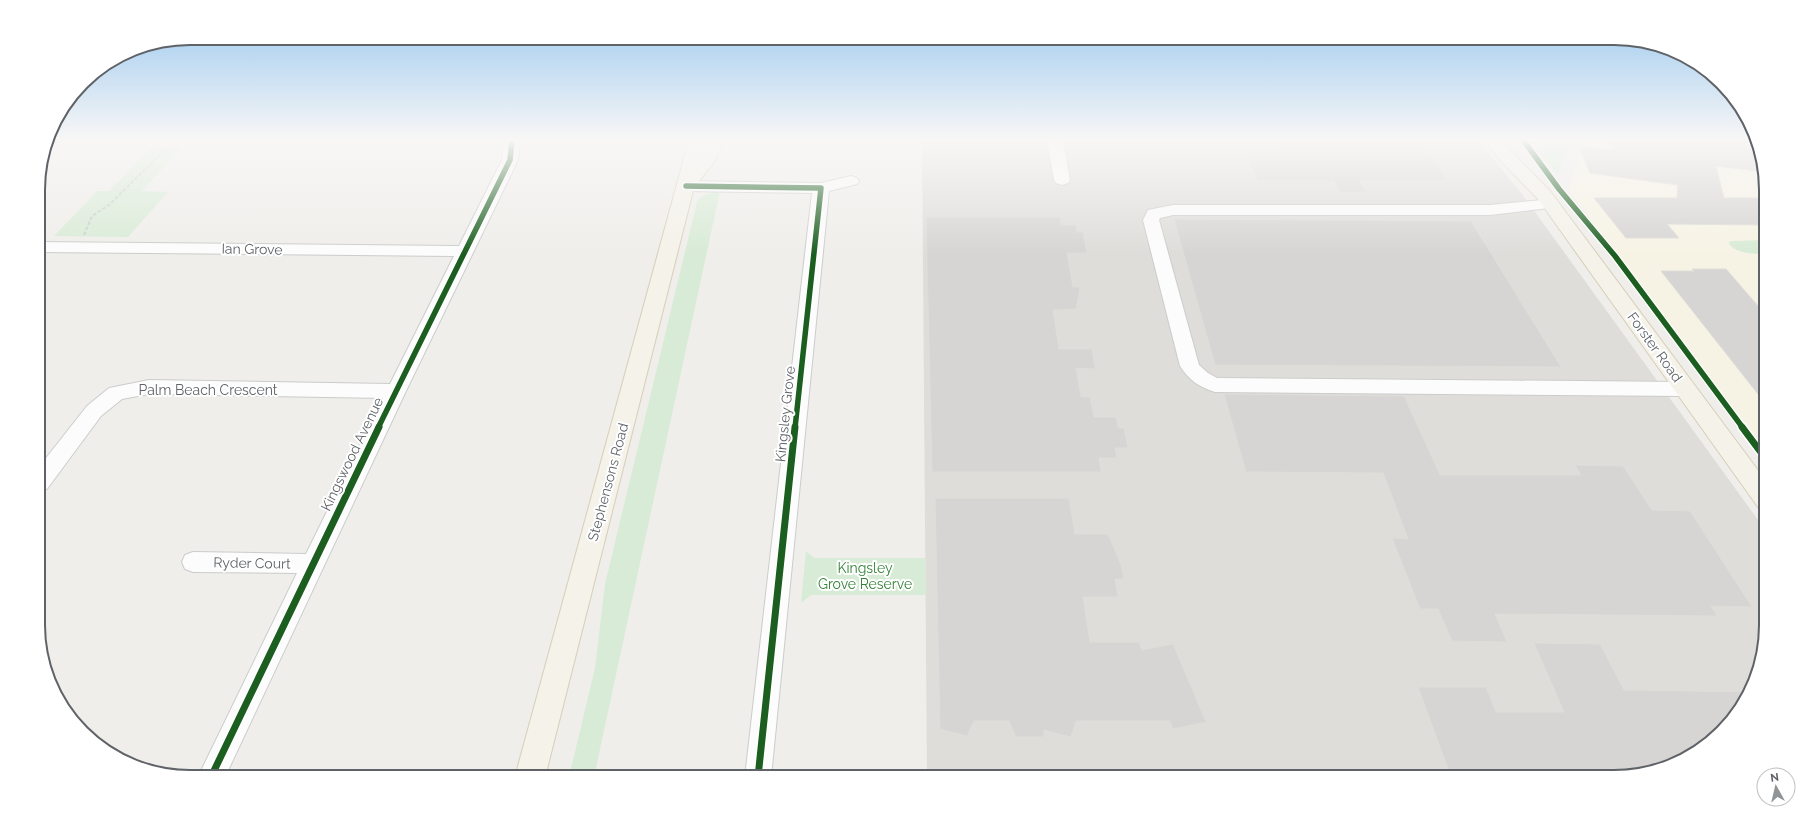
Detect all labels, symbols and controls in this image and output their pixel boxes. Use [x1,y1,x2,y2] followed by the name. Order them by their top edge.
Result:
[221,240,283,258] street label: Ian Grove
[1624,309,1686,385] street label: Forster Road
[772,365,798,463] street label: Kingsley Grove
[139,382,278,398] street label: Palm Beach Crescent
[318,395,386,513] street label: Kingswood Avenue
[585,421,631,543] street label: Stephensons Road
[213,554,291,572] street label: Ryder Court
[818,560,912,592] park label: Kingsley Grove Reserve
[1756,767,1796,807] north arrow
[1770,771,1780,785] text: N

